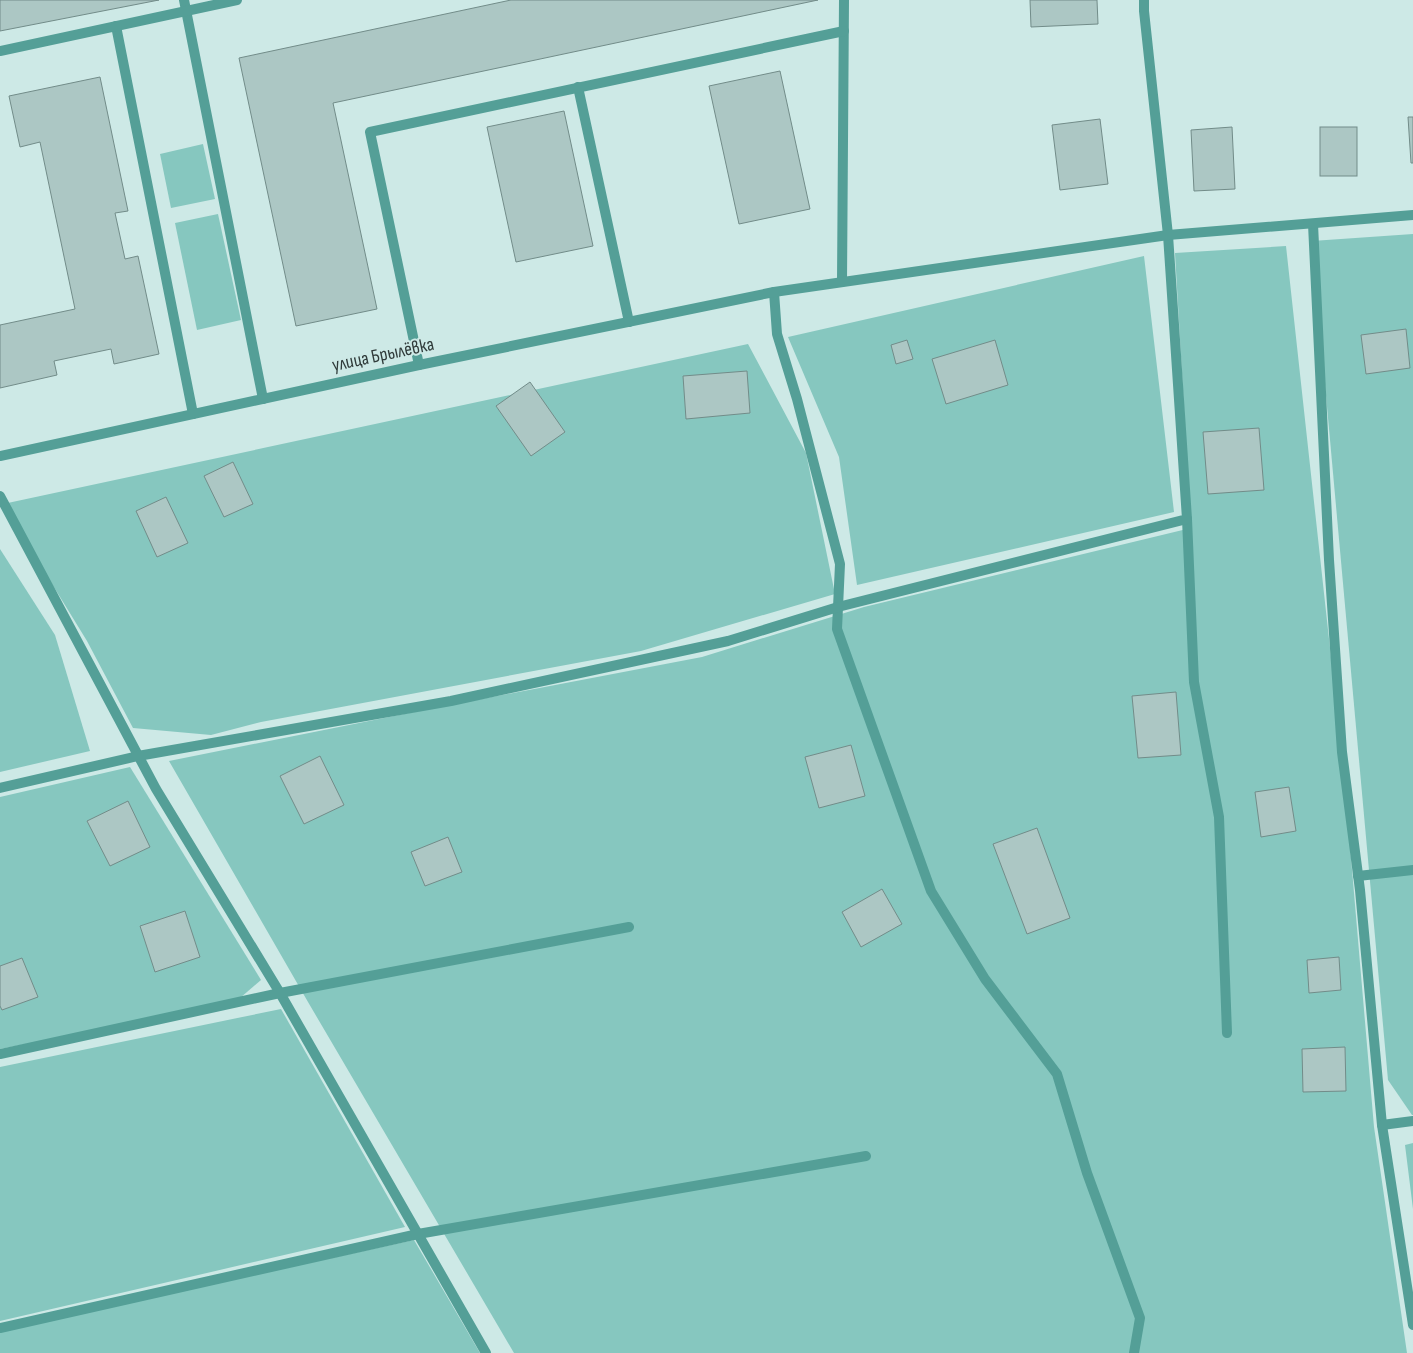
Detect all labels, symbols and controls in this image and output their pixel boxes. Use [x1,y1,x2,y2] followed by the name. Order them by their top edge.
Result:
[330,333,436,377] street label: улица Брылёвка

